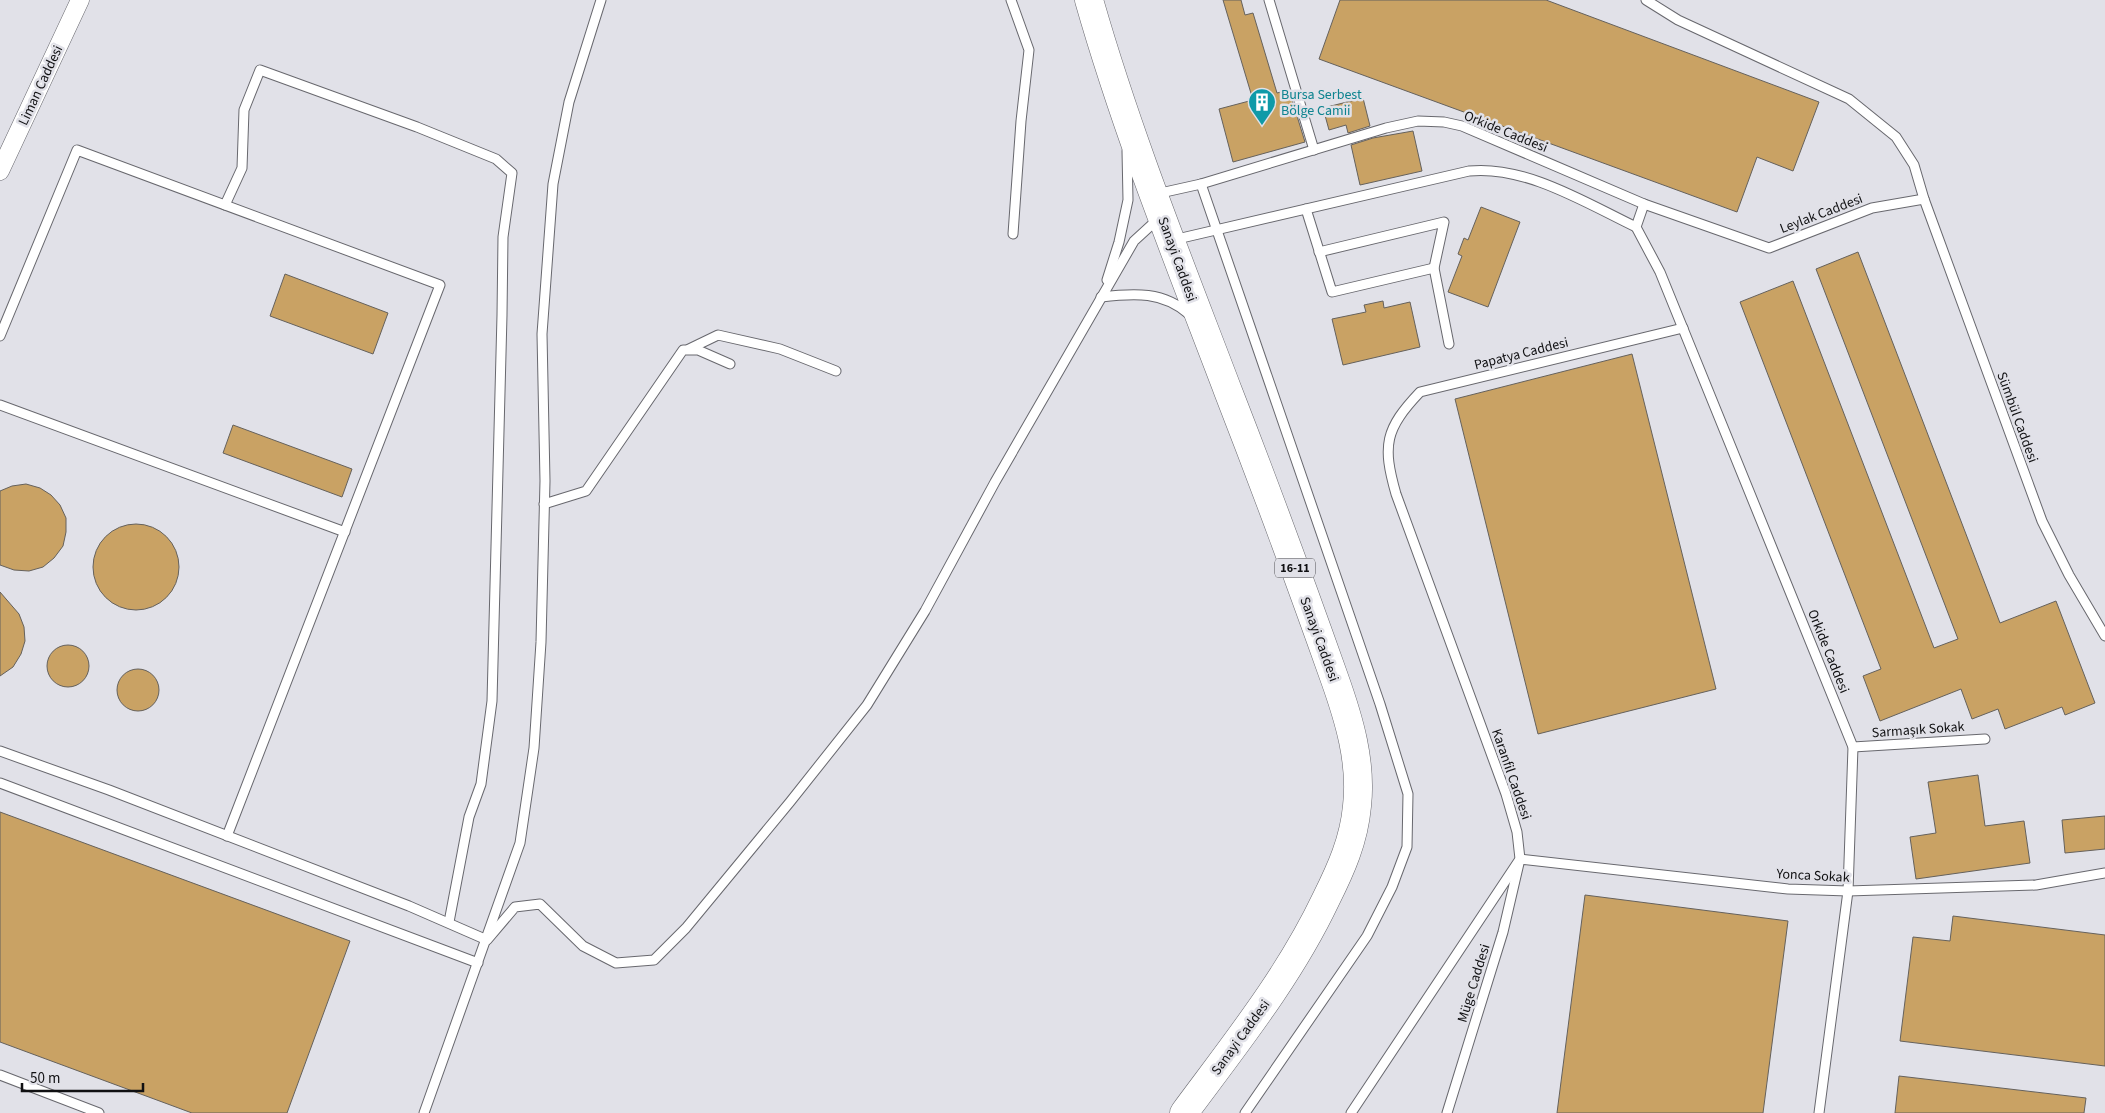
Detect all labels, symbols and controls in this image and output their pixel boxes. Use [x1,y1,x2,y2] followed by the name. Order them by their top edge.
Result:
[14,42,68,129] street label: Liman Caddesi
[1281,85,1362,121] place label: Bursa Serbest Bölge Camii
[1247,87,1277,126] building icon: Bursa Serbest Bölge Camii
[1461,106,1551,158] street label: Orkide Caddesi
[1777,189,1866,239] street label: Leylak Caddesi
[1152,214,1202,305] street label: Sanayi Caddesi
[1472,333,1570,375] street label: Papatya Caddesi
[1991,369,2043,466] street label: Sümbül Caddesi
[1275,558,1315,578] road number: 16-11
[1294,594,1344,685] street label: Sanayi Caddesi
[1802,606,1854,696] street label: Orkide Caddesi
[1871,717,1965,743] street label: Sarmaşık Sokak
[1486,726,1536,823] street label: Karanfil Caddesi
[1775,864,1850,888] street label: Yonca Sokak
[1453,942,1495,1025] street label: Müge Caddesi
[1207,996,1275,1079] street label: Sanayi Caddesi
[22,1060,144,1092] scale bar
[30,1068,60,1089] text: 50 m

